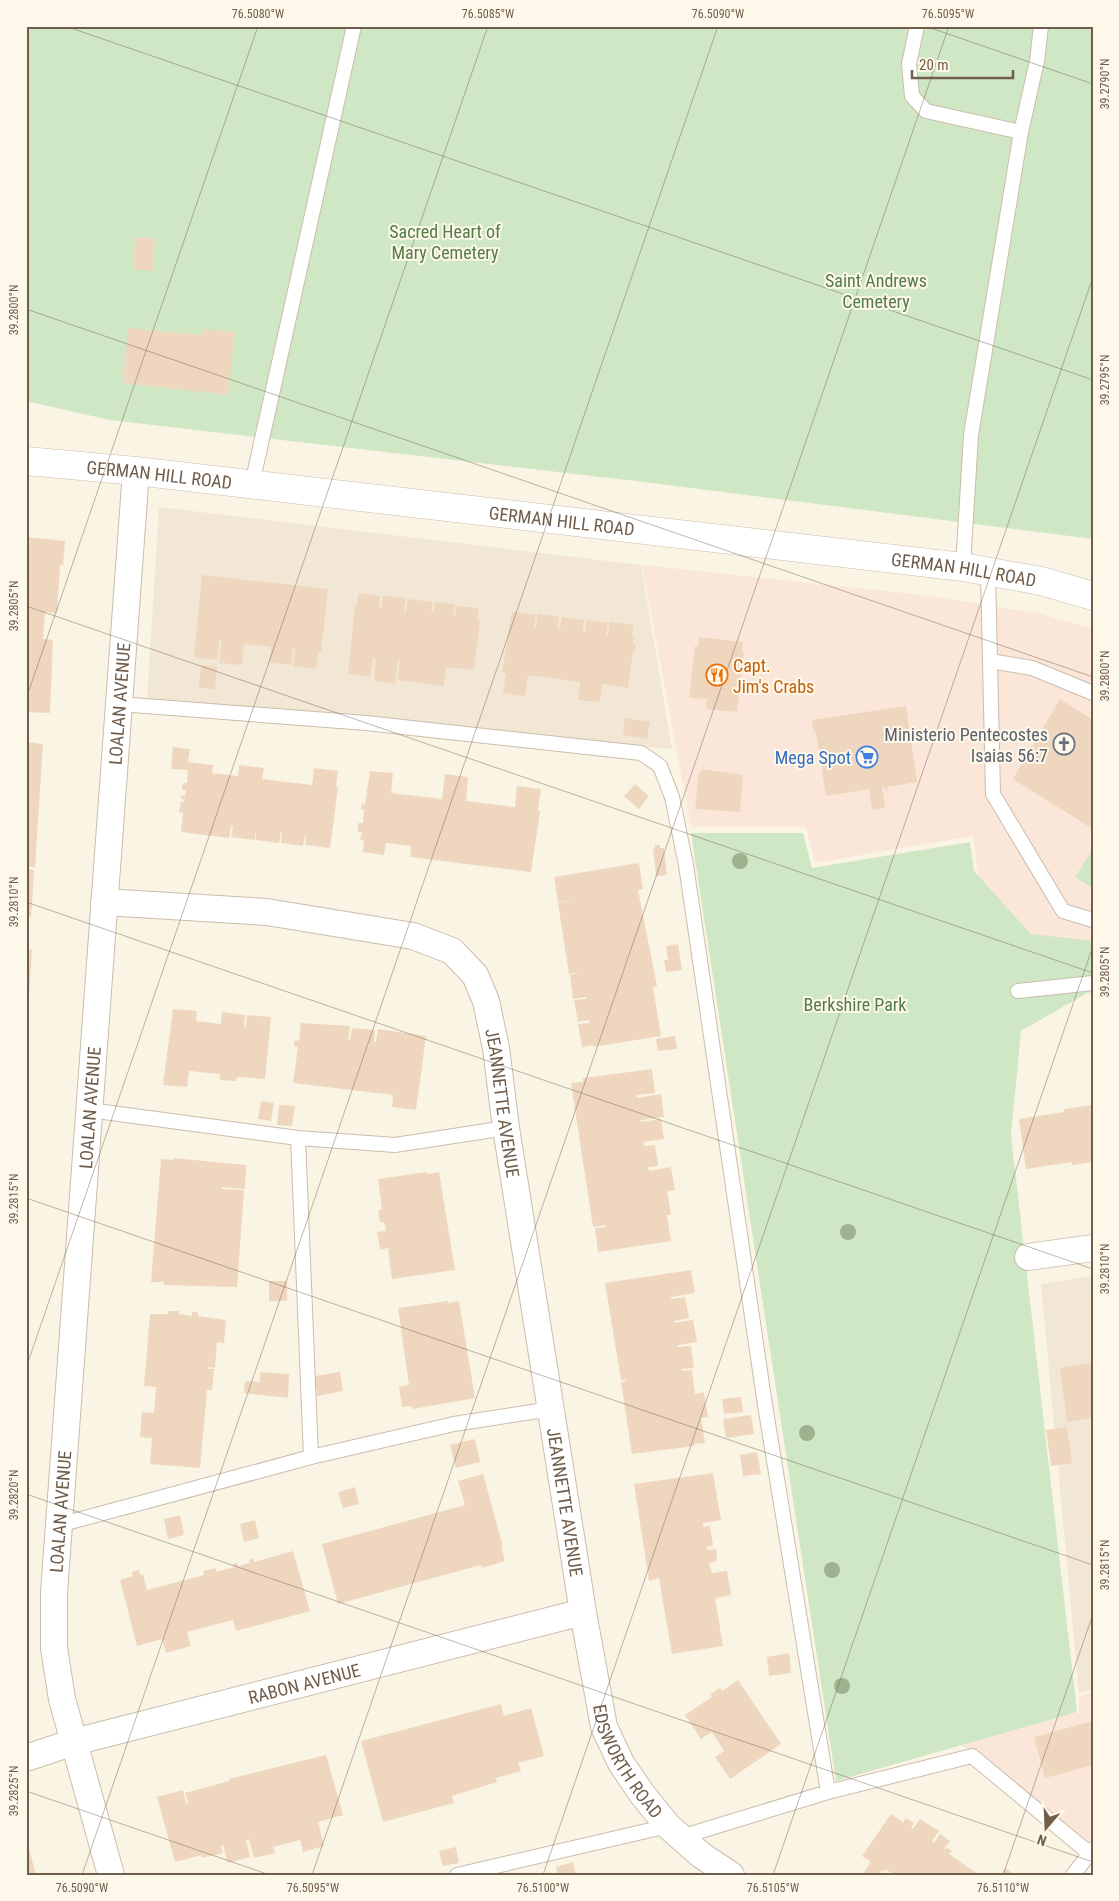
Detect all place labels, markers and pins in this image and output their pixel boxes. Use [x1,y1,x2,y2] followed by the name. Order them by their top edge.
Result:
[733,655,814,697] place label: Capt. Jim's Crabs
[705,663,729,687] restaurant icon: Capt. Jim's Crabs
[884,724,1048,766] place label: Ministerio Pentecostes Isaias 56:7
[1052,732,1076,756] church icon: Ministerio Pentecostes Isaias 56:7
[855,745,879,769] supermarket icon: Mega Spot
[775,747,851,768] place label: Mega Spot

